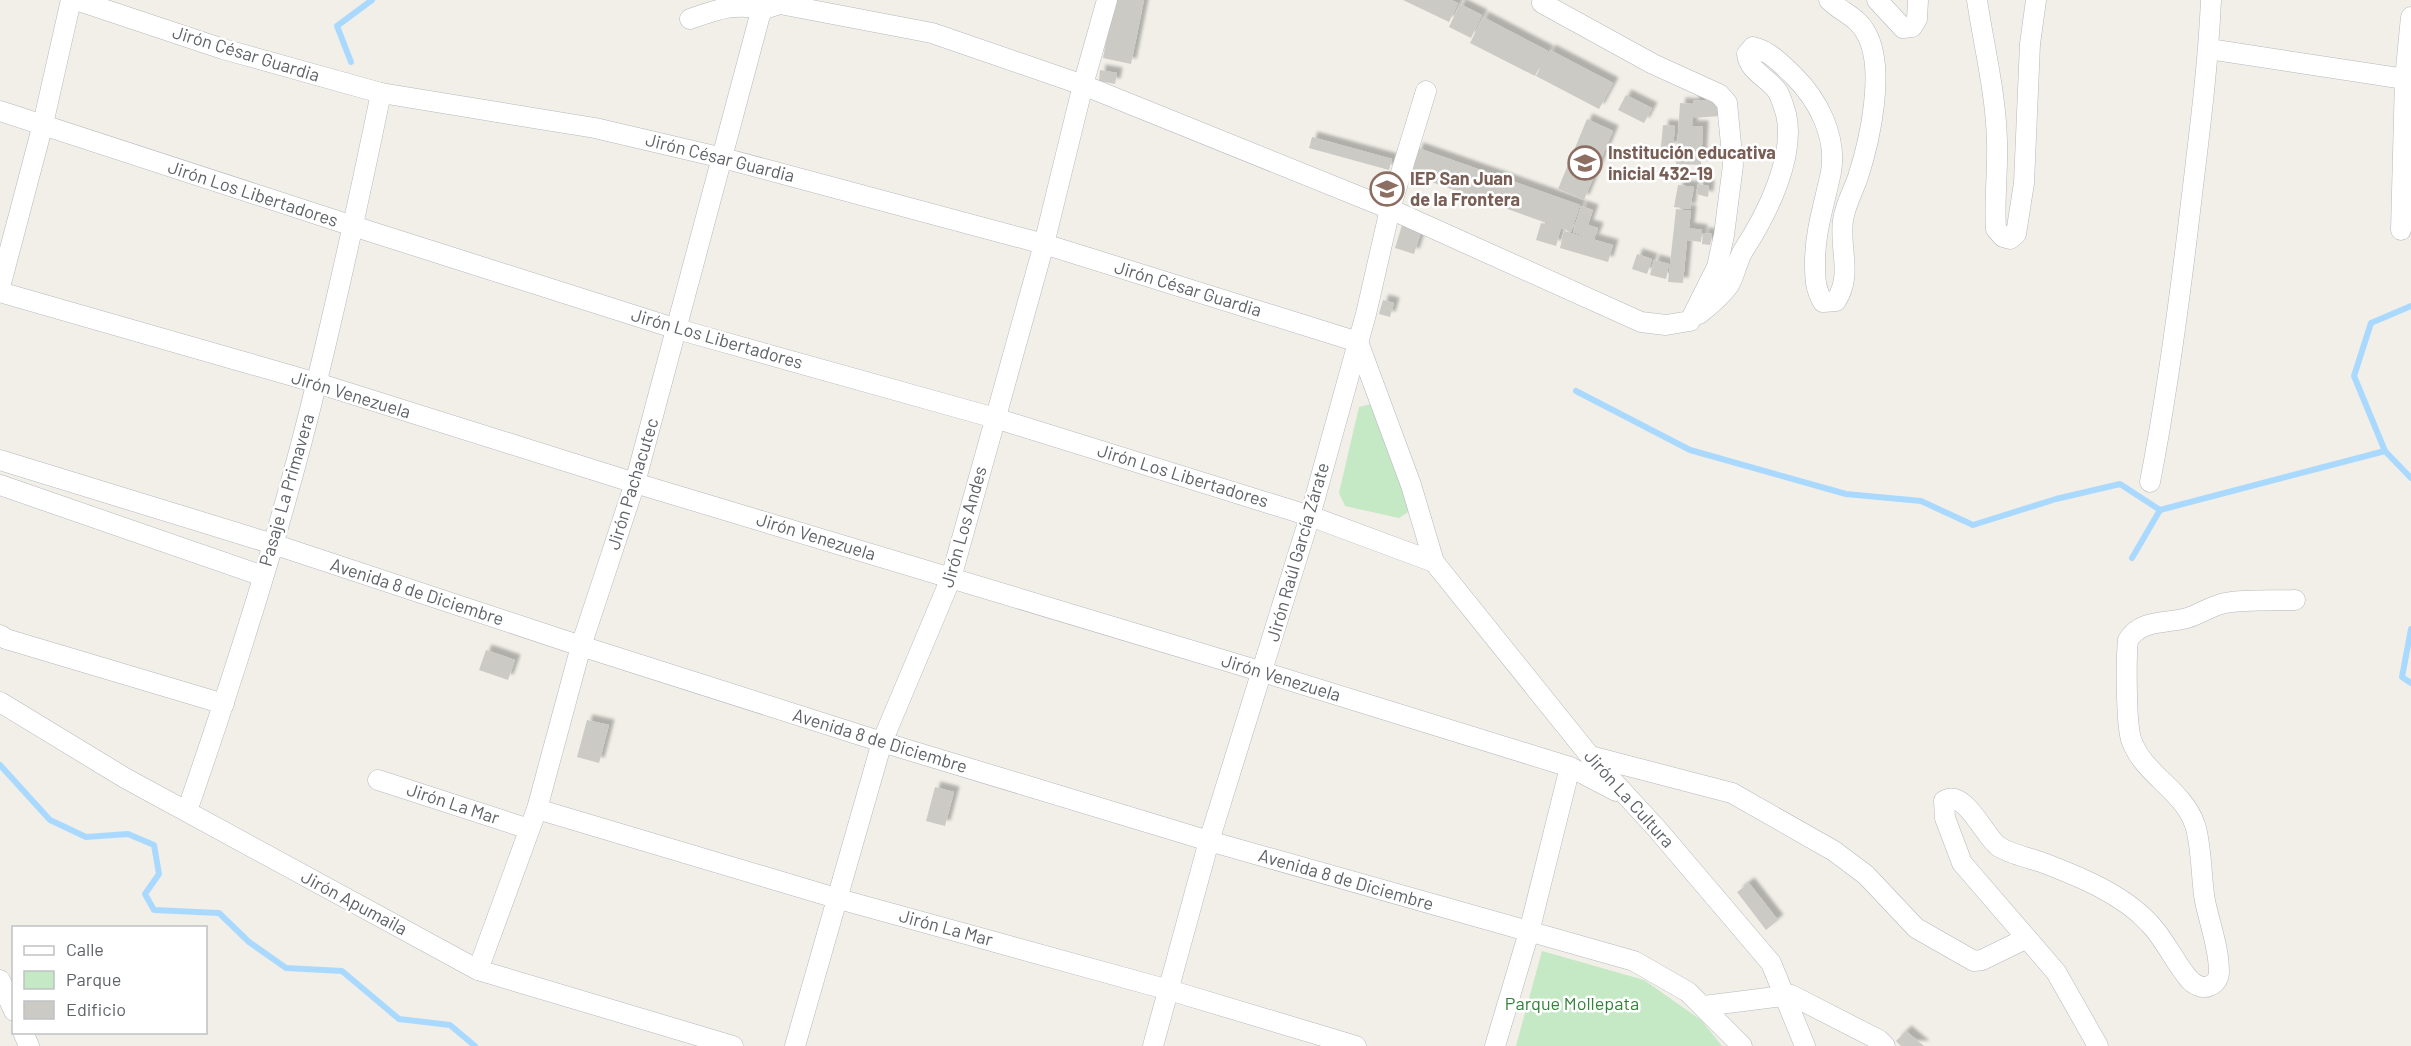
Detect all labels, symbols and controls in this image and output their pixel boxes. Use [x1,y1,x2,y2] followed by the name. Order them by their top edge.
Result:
[170,20,323,86] street label: Jirón César Guardia
[643,128,797,186] street label: Jirón César Guardia
[1608,141,1776,184] place label: Institución educativa inicial 432-19
[1567,145,1603,181] school or university icon: Institución educativa inicial 432-19
[165,155,341,231] street label: Jirón Los Libertadores
[1410,167,1520,210] place label: IEP San Juan de la Frontera
[1369,171,1405,207] school or university icon: IEP San Juan de la Frontera
[1112,255,1265,321] street label: Jirón César Guardia
[629,303,806,373] street label: Jirón Los Libertadores
[289,365,414,423] street label: Jirón Venezuela
[254,411,318,569] street label: Pasaje La Primavera
[602,415,663,552] street label: Jirón Pachacutec
[1095,439,1271,512] street label: Jirón Los Libertadores
[1261,460,1333,644] street label: Jirón Raúl García Zárate
[935,464,991,590] street label: Jirón Los Andes
[754,507,879,565] street label: Jirón Venezuela
[328,553,507,630] street label: Avenida 8 de Diciembre
[1219,648,1344,706] street label: Jirón Venezuela
[790,703,970,777] street label: Avenida 8 de Diciembre
[1580,745,1679,852] street label: Jirón La Cultura
[404,778,503,828] street label: Jirón La Mar
[1256,843,1436,915] street label: Avenida 8 de Diciembre
[298,865,411,939] street label: Jirón Apumaila
[897,904,996,950] street label: Jirón La Mar
[12,926,207,1034] legend
[66,938,104,960] text: Calle
[66,968,121,990] text: Parque
[1505,992,1639,1014] park label: Parque Mollepata
[66,998,126,1020] text: Edificio

